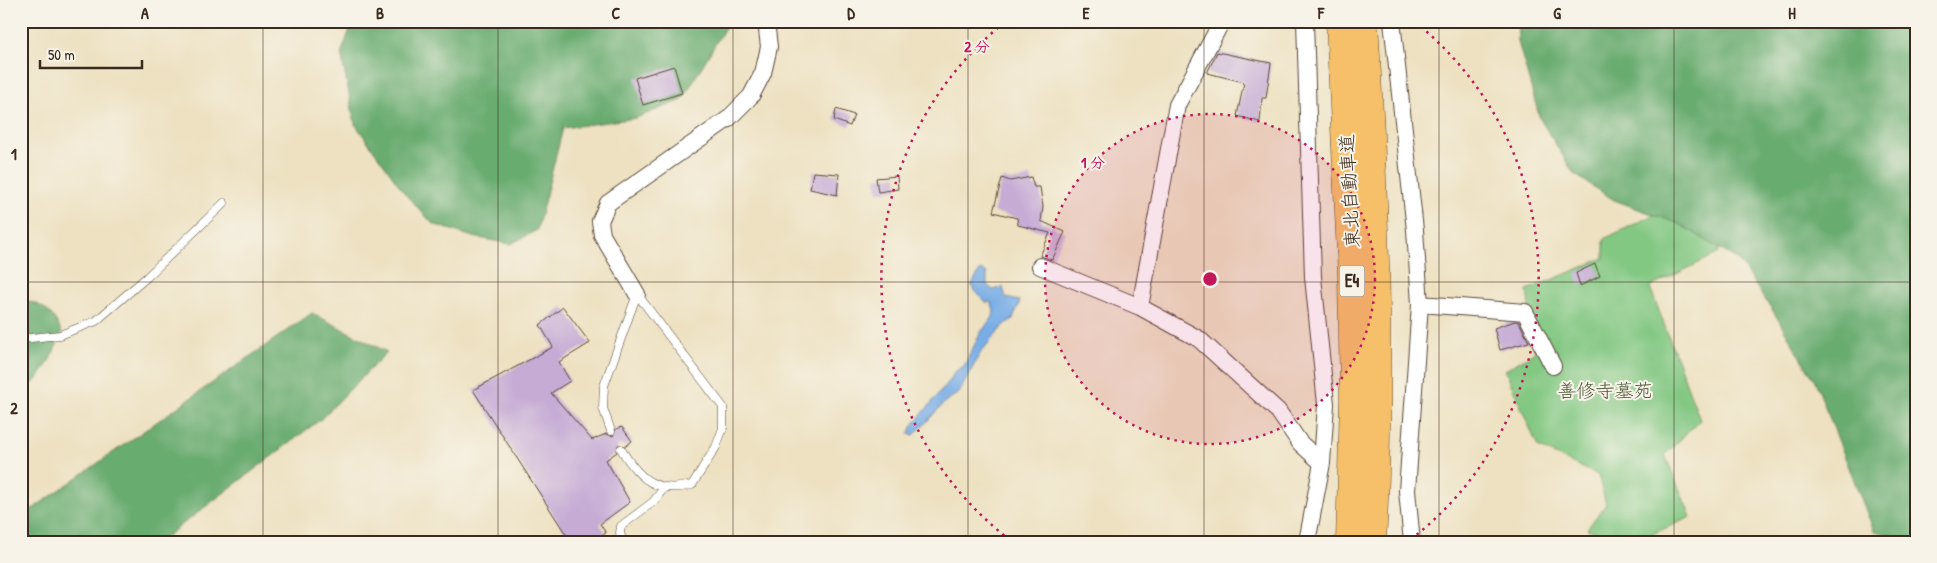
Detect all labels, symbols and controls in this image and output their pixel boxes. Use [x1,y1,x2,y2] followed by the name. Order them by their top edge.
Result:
[141,2,149,24] text: A
[376,2,384,24] text: B
[612,2,621,24] text: C
[847,2,855,24] text: D
[1082,2,1090,24] text: E
[1317,2,1325,24] text: F
[1553,2,1561,24] text: G
[1788,2,1796,24] text: H
[964,36,990,57] text: 2 分
[40,38,142,70] scale bar
[48,44,75,65] text: 50 m
[1333,133,1365,249] street label: 東北自動車道
[11,143,17,165] text: 1
[1081,152,1105,173] text: 1 分
[1340,266,1364,296] road number: E4
[1201,270,1219,288] centre of rings
[1557,377,1653,403] park label: 善修寺墓苑
[10,397,18,419] text: 2

